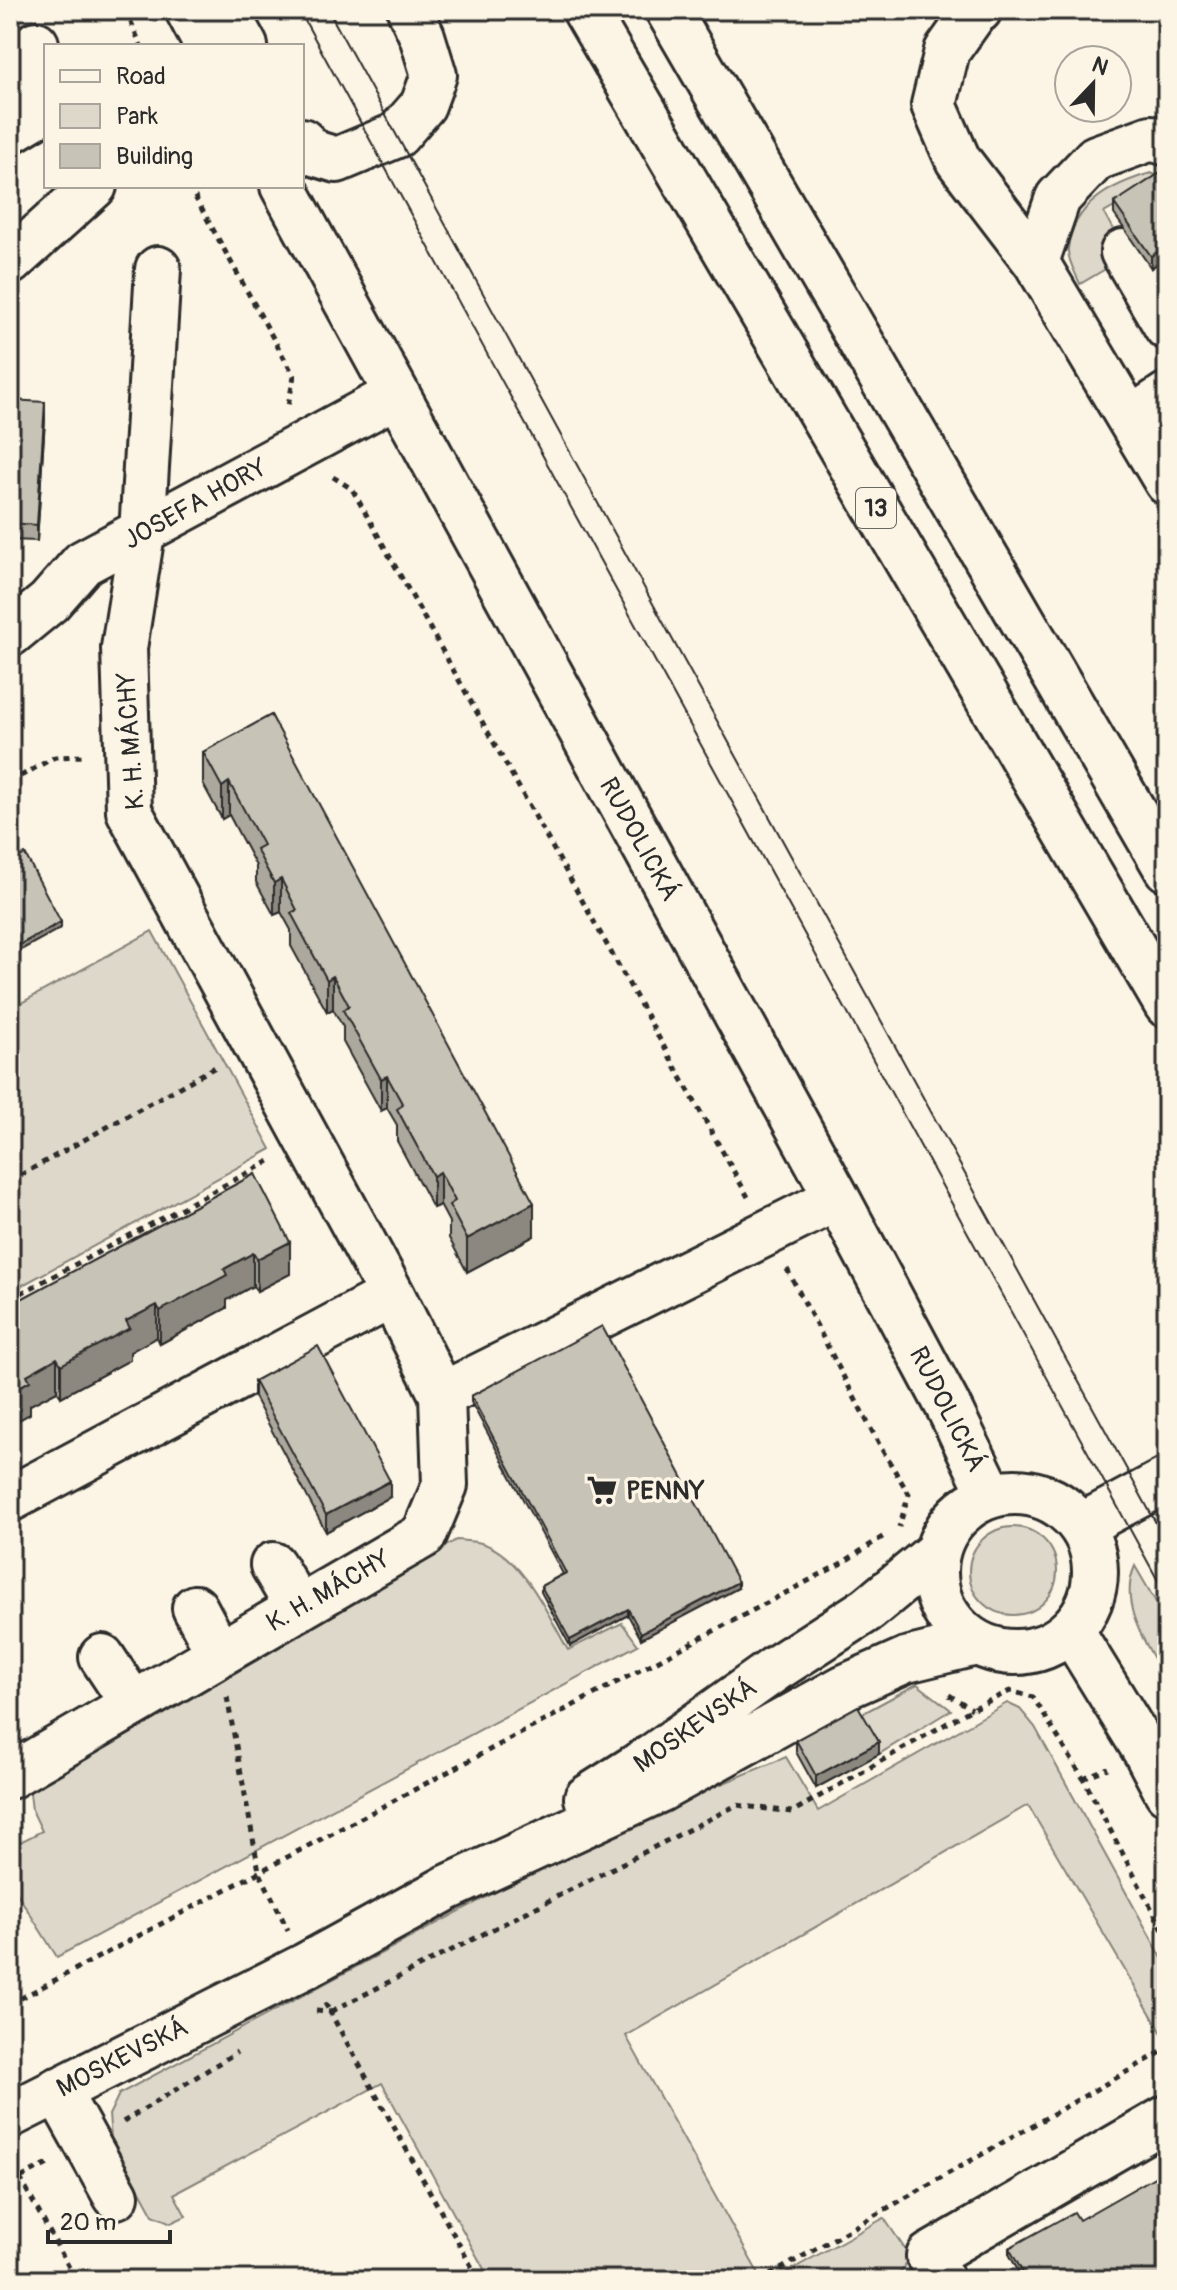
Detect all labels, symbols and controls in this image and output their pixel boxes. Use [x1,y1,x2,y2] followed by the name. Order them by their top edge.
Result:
[44,44,304,188] legend
[1053,44,1133,124] north arrow
[1088,51,1112,82] text: N
[116,62,166,91] text: Road
[116,102,158,131] text: Park
[116,142,193,171] text: Building
[118,451,273,556] street label: JOSEFA HORY
[856,488,896,528] road number: 13
[110,671,152,811] street label: K. H. MÁCHY
[592,772,686,907] street label: RUDOLICKÁ
[902,1341,992,1477] street label: RUDOLICKÁ
[585,1473,619,1507] supermarket icon: PENNY
[626,1475,705,1507] place label: PENNY
[261,1543,396,1639] street label: K. H. MÁCHY
[628,1672,764,1780] street label: MOSKEVSKÁ
[51,2011,194,2105] street label: MOSKEVSKÁ
[48,2194,170,2244] scale bar
[60,2208,116,2237] text: 20 m

